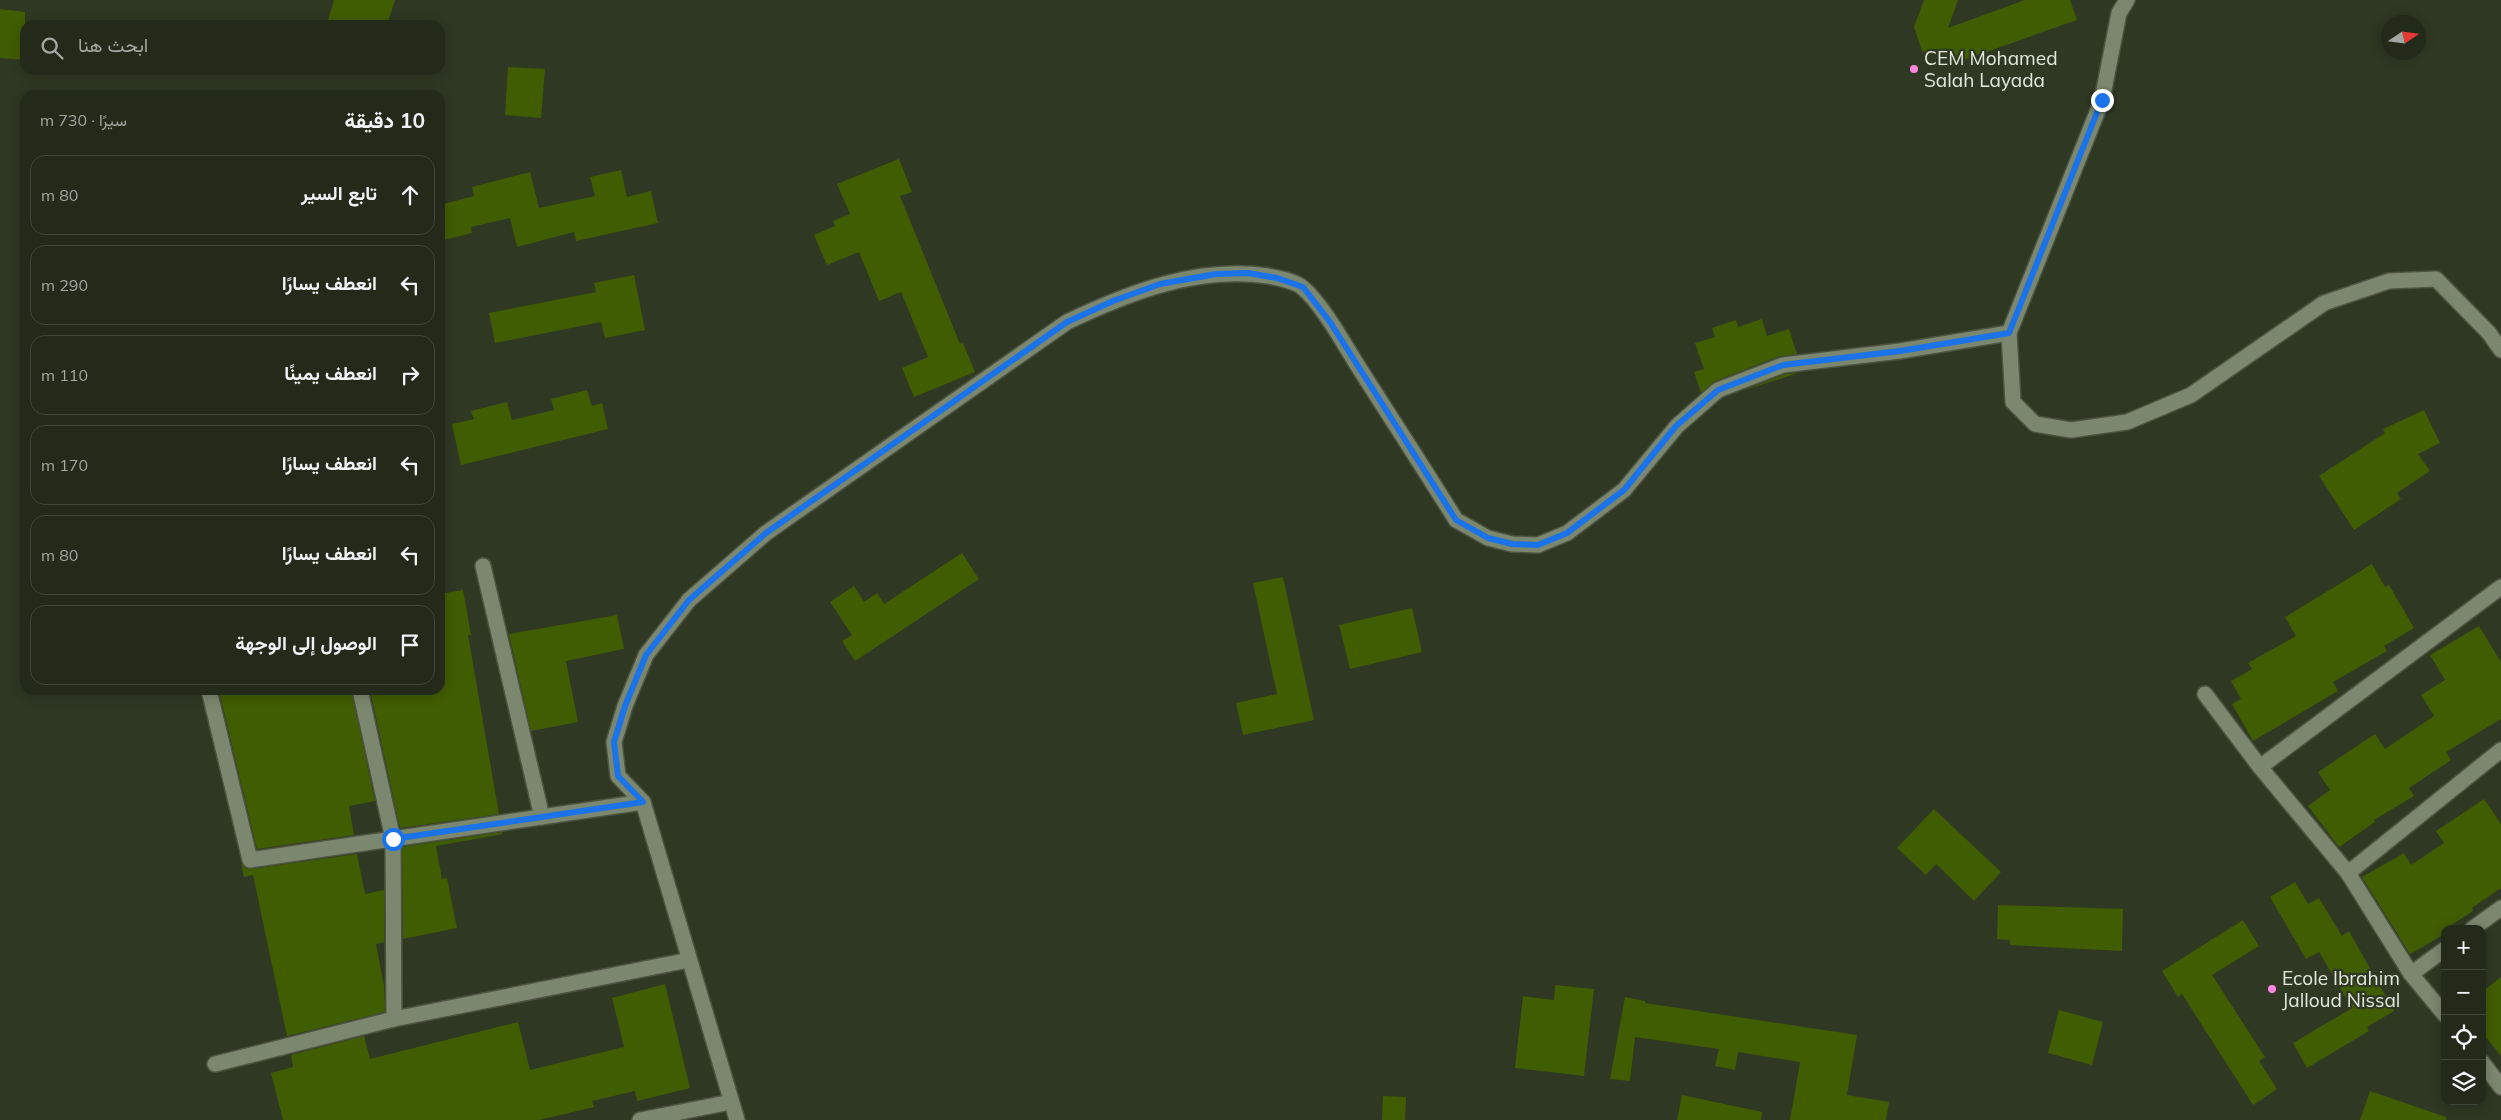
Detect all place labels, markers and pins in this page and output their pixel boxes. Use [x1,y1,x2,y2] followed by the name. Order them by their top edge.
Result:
[1924,46,2058,92] place label: CEM Mohamed Salah Layada
[1908,63,1920,75] marker: CEM Mohamed Salah Layada
[2282,966,2400,1012] place label: Ecole Ibrahim Jalloud Nissal
[2266,983,2278,995] marker: Ecole Ibrahim Jalloud Nissal

